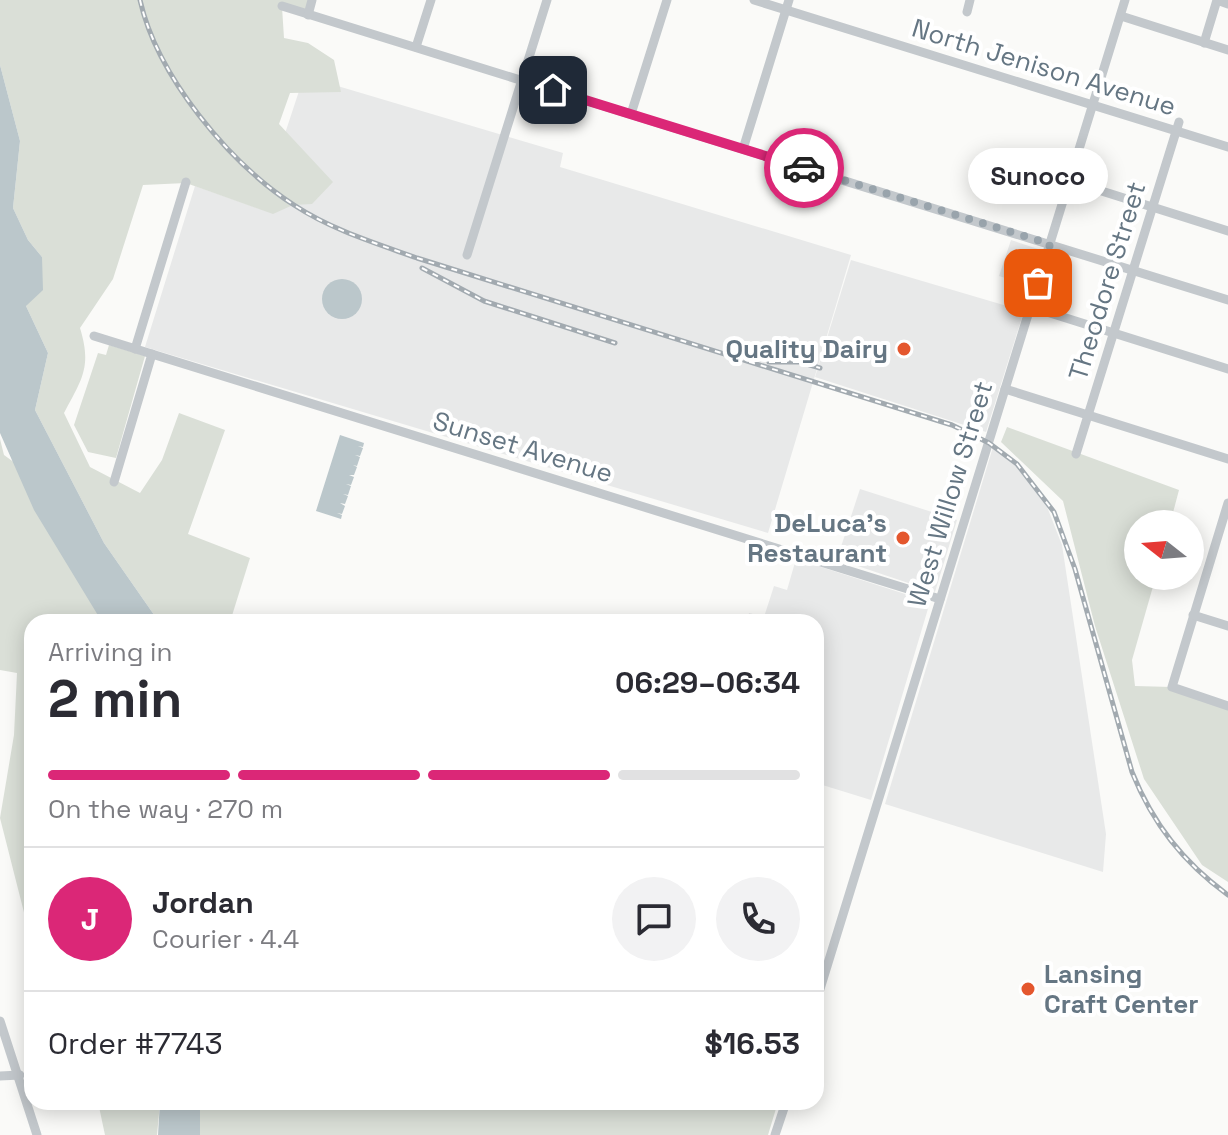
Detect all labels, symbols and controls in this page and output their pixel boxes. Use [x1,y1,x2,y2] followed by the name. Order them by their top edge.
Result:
[908,11,1180,123] street label: North Jenison Avenue
[519,56,587,124] pin
[531,68,575,112] icon: home
[764,128,844,208] courier
[782,146,826,190] icon: car
[968,147,1108,203] callout: Sunoco
[991,159,1085,193] text: Sunoco
[1061,177,1153,385] street label: Theodore Street
[1004,249,1072,317] pin
[1016,261,1060,305] icon: bag
[725,332,888,366] place label: Quality Dairy
[895,340,913,358] marker: Quality Dairy
[899,377,1001,611] street label: West Willow Street
[429,403,617,491] street label: Sunset Avenue
[747,506,887,570] place label: DeLuca's Restaurant
[1124,510,1204,590] north arrow
[1124,510,1204,590] map controls
[894,529,912,547] marker: DeLuca's Restaurant
[48,635,172,669] text: Arriving in
[615,663,800,702] text: 06:29–06:34
[48,666,182,732] text: 2 min
[48,792,283,826] text: On the way · 270 m
[612,877,696,961] button: chat
[716,877,800,961] button: phone
[152,883,254,922] text: Jordan
[81,900,99,939] text: J
[152,922,299,956] text: Courier · 4.4
[1044,957,1198,1021] place label: Lansing Craft Center
[1019,980,1037,998] marker: Lansing Craft Center
[48,1024,223,1063] text: Order #7743
[705,1024,800,1063] text: $16.53

